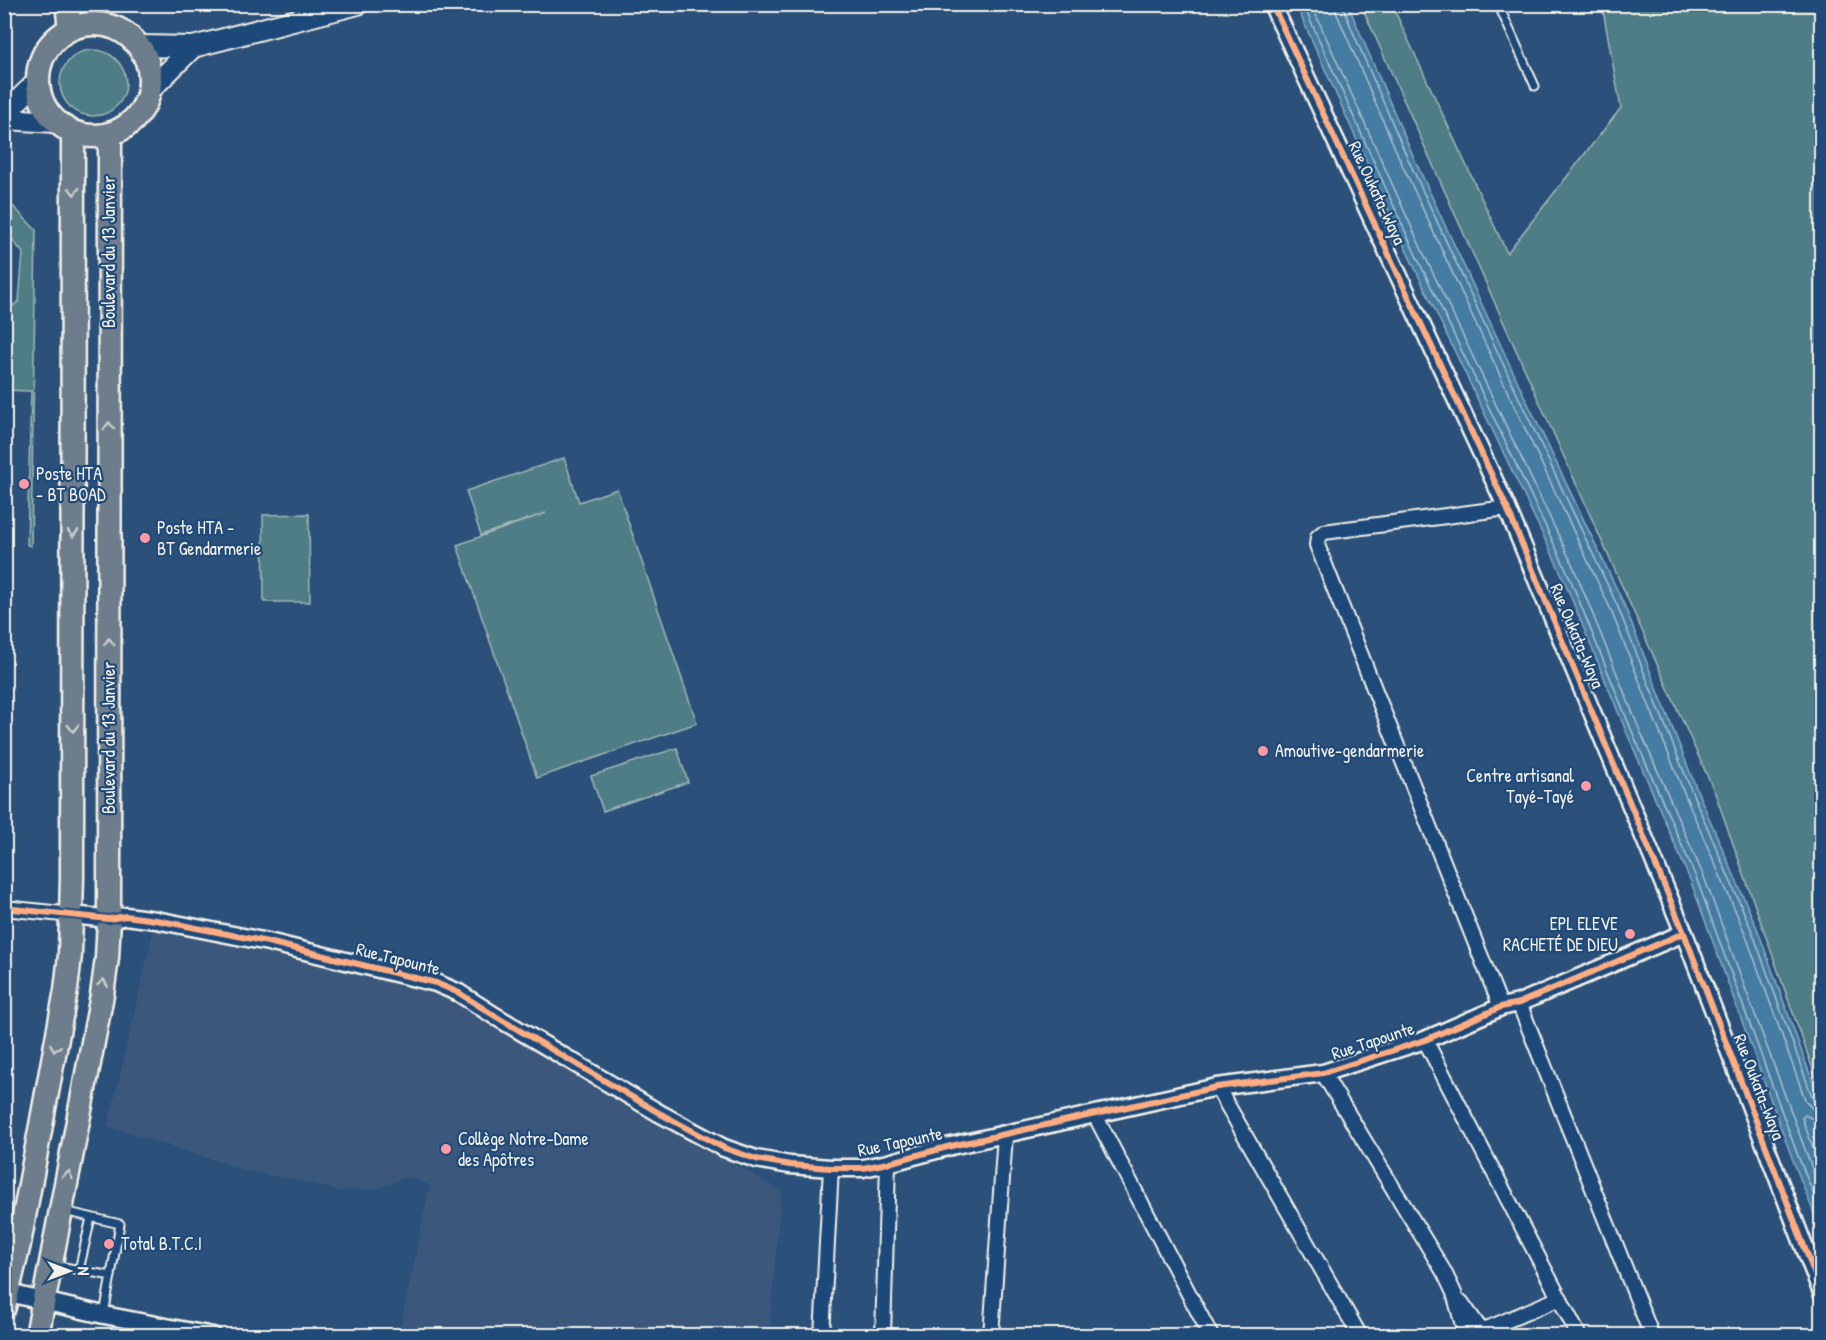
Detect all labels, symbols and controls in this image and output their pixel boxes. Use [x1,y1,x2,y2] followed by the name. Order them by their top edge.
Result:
[1343,137,1412,249] street label: Rue Oukata-Waya
[96,176,121,328] street label: Boulevard du 13 Janvier
[68,187,80,196] one-way arrow
[103,421,115,430] one-way arrow
[36,461,106,507] place label: Poste HTA - BT BOAD
[17,477,31,491] marker: Poste HTA - BT BOAD
[157,515,261,561] place label: Poste HTA - BT Gendarmerie
[67,529,79,538] one-way arrow
[138,531,152,545] marker: Poste HTA - BT Gendarmerie
[1544,579,1611,692] street label: Rue Oukata-Waya
[103,637,115,646] one-way arrow
[96,662,121,814] street label: Boulevard du 13 Janvier
[67,724,79,733] one-way arrow
[1275,738,1424,763] place label: Amoutive-gendarmerie
[1256,744,1270,758] marker: Amoutive-gendarmerie
[1466,763,1574,809] place label: Centre artisanal Tayé-Tayé
[1579,779,1593,793] marker: Centre artisanal Tayé-Tayé
[1503,911,1618,957] place label: EPL ELEVE RACHETÉ DE DIEU
[1623,927,1637,941] marker: EPL ELEVE RACHETÉ DE DIEU
[353,936,443,981] street label: Rue Tapounte
[97,979,109,988] one-way arrow
[1328,1015,1418,1066] street label: Rue Tapounte
[1728,1030,1791,1143] street label: Rue Oukata-Waya
[49,1043,62,1053] one-way arrow
[855,1120,944,1163] street label: Rue Tapounte
[458,1126,589,1172] place label: Collège Notre-Dame des Apôtres
[439,1142,453,1156] marker: Collège Notre-Dame des Apôtres
[61,1170,74,1180] one-way arrow
[121,1231,202,1256] place label: Total B.T.C.I
[102,1237,116,1251] marker: Total B.T.C.I
[39,1241,99,1301] north arrow
[73,1267,95,1276] text: N

